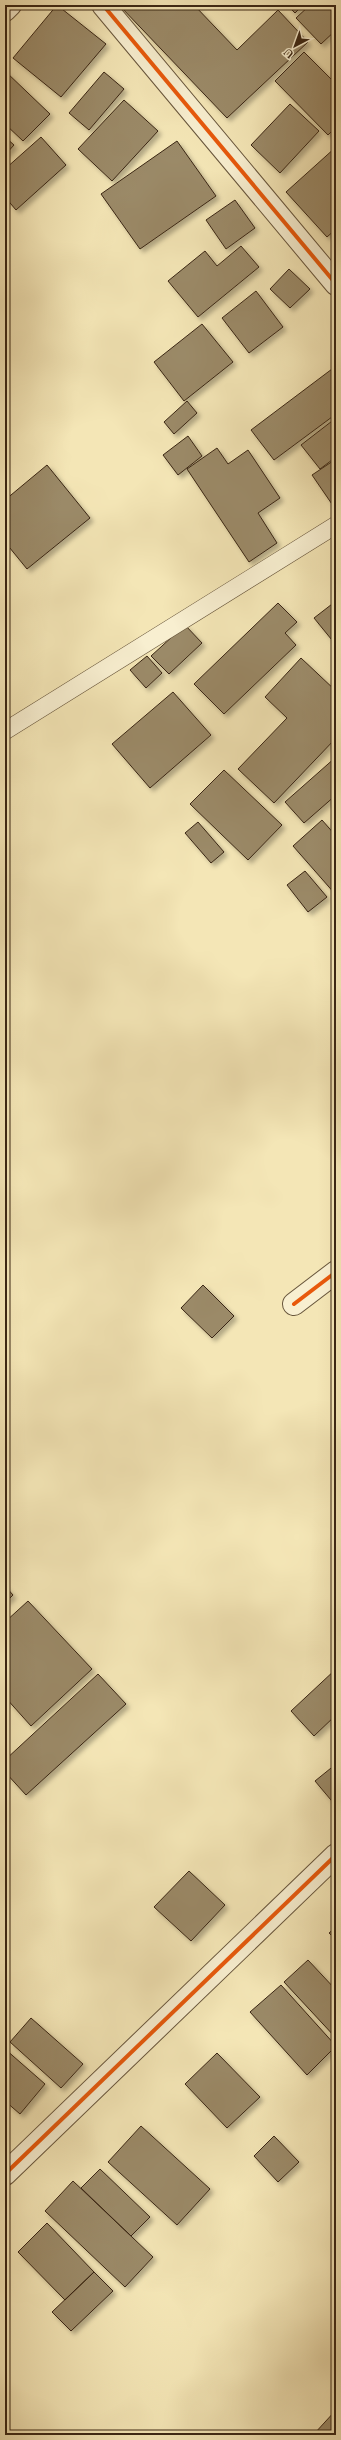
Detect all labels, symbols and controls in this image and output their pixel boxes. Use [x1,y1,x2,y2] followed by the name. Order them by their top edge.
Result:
[275,26,315,66] north arrow
[280,45,297,62] text: U

